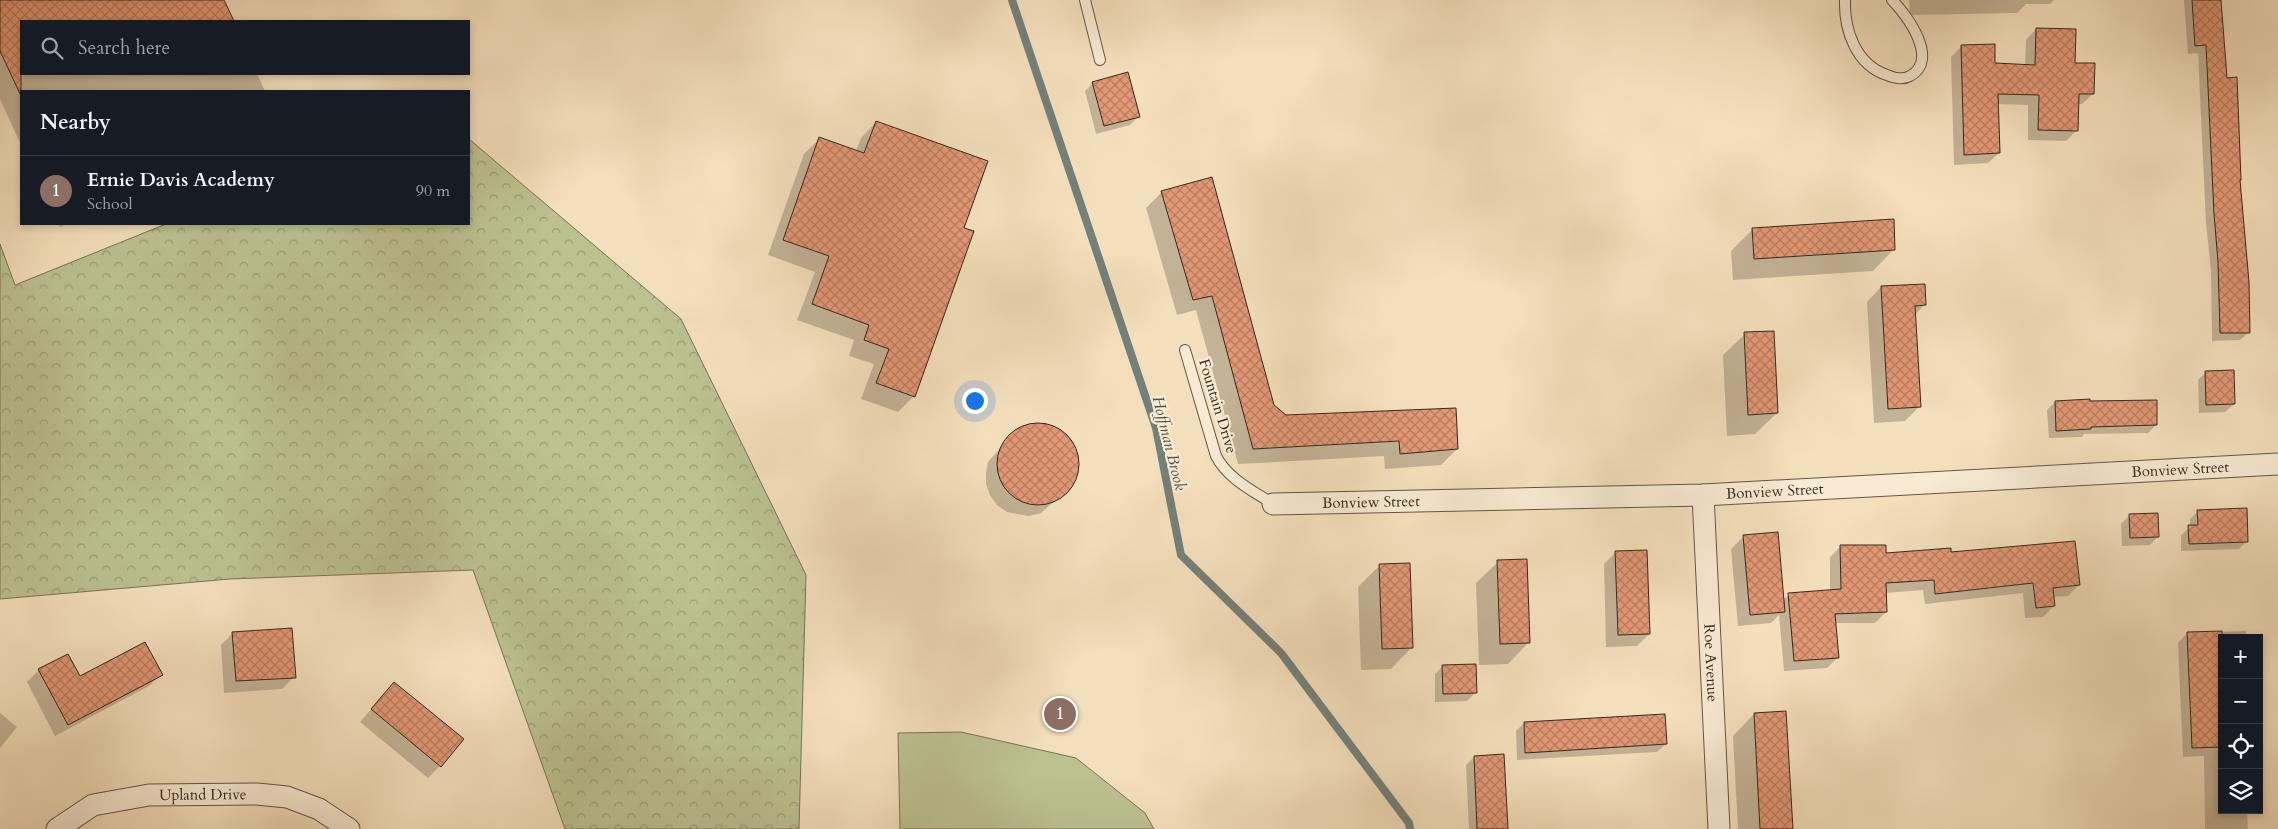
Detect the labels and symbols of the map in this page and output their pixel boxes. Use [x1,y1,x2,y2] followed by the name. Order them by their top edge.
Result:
[1194,356,1242,456] street label: Fountain Drive
[962,388,988,414] your location
[1147,394,1191,493] water label: Hoffman Brook
[2131,457,2230,482] street label: Bonview Street
[1726,479,1824,504] street label: Bonview Street
[1322,491,1420,513] street label: Bonview Street
[1699,623,1723,702] street label: Roe Avenue
[1044,695,1076,733] pin: 1
[159,784,247,805] street label: Upland Drive

